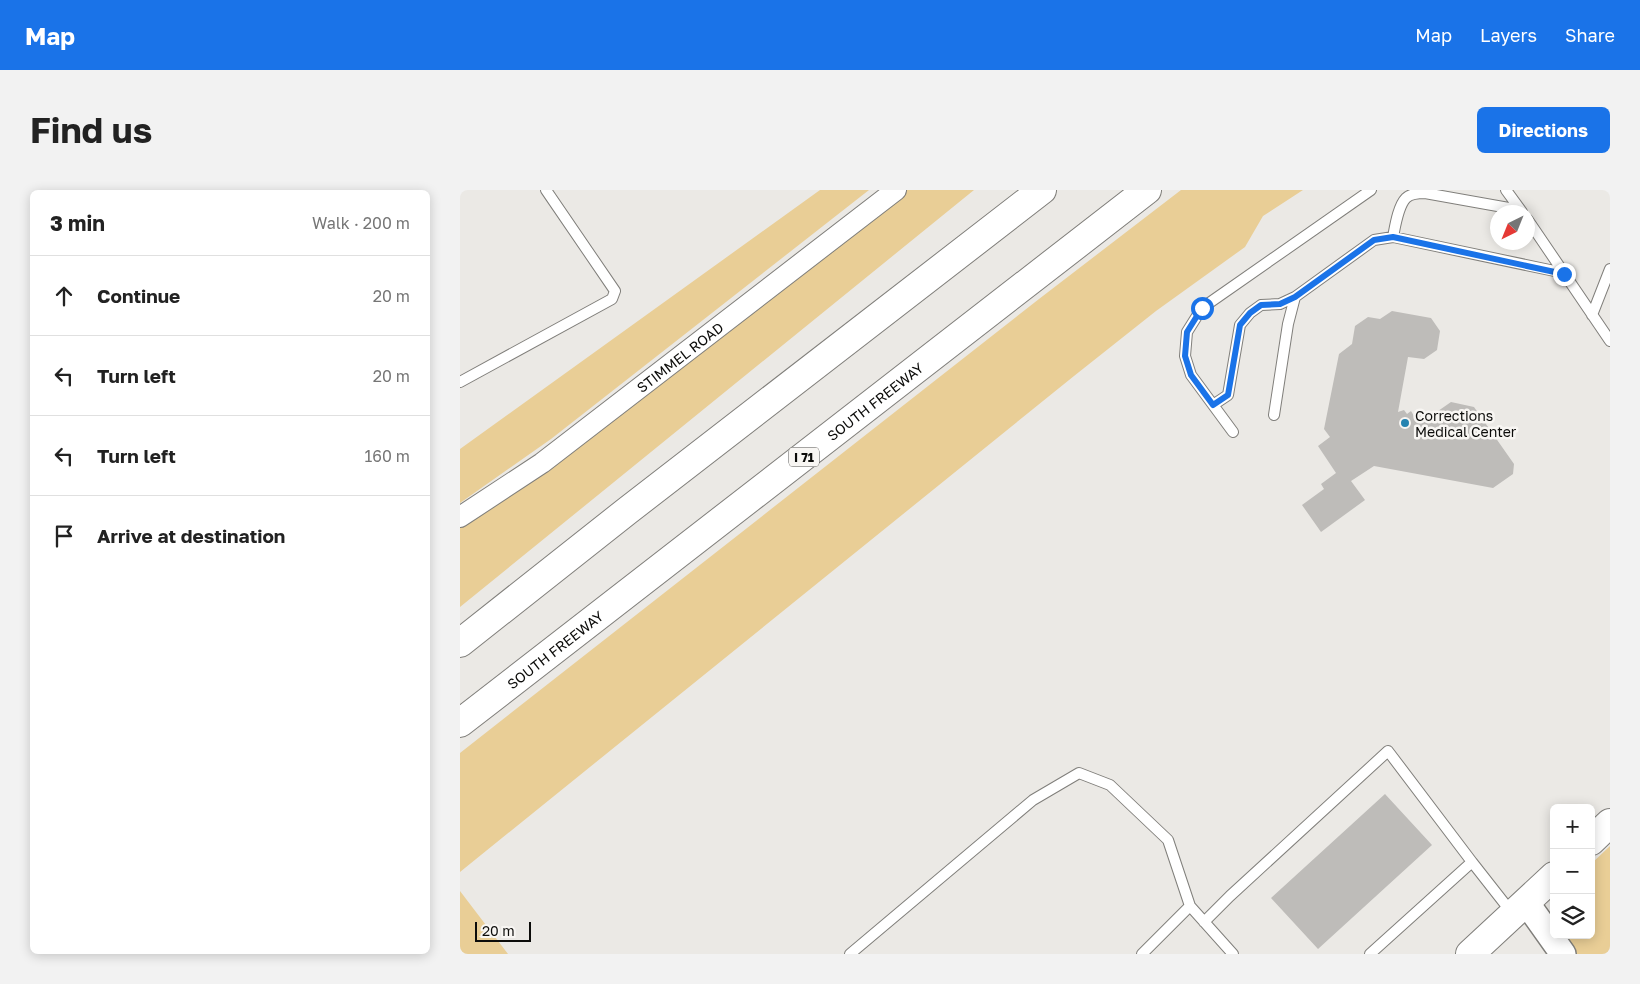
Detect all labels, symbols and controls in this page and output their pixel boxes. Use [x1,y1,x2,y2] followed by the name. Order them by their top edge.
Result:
[25,21,75,50] text: Map
[1415,24,1452,46] text: Map
[1480,24,1537,46] text: Layers
[1565,24,1615,46] text: Share
[1477,107,1610,153] button: Directions
[30,109,152,151] text: Find us
[1490,205,1535,250] north arrow
[50,210,105,236] text: 3 min
[312,213,410,233] text: Walk · 200 m
[1553,263,1576,286] route end
[50,282,78,310] icon: ahead
[97,284,180,307] text: Continue
[373,286,410,306] text: 20 m
[1191,297,1214,320] route start
[633,318,726,396] street label: STIMMEL ROAD
[823,359,926,444] street label: SOUTH FREEWAY
[50,362,78,390] icon: left
[97,364,176,387] text: Turn left
[373,366,410,386] text: 20 m
[1415,407,1517,440] place label: Corrections Medical Center
[1399,417,1411,429] marker: Corrections Medical Center
[50,442,78,470] icon: left
[97,444,176,467] text: Turn left
[364,446,410,466] text: 160 m
[789,448,819,466] road number: I 71
[50,522,78,550] icon: arrive
[97,524,285,547] text: Arrive at destination
[503,607,606,692] street label: SOUTH FREEWAY
[1550,804,1595,939] map controls
[1550,804,1595,849] button: +
[1550,849,1595,894] button: −
[1550,894,1595,939] button: layers
[475,919,531,942] scale bar
[482,922,515,939] text: 20 m

